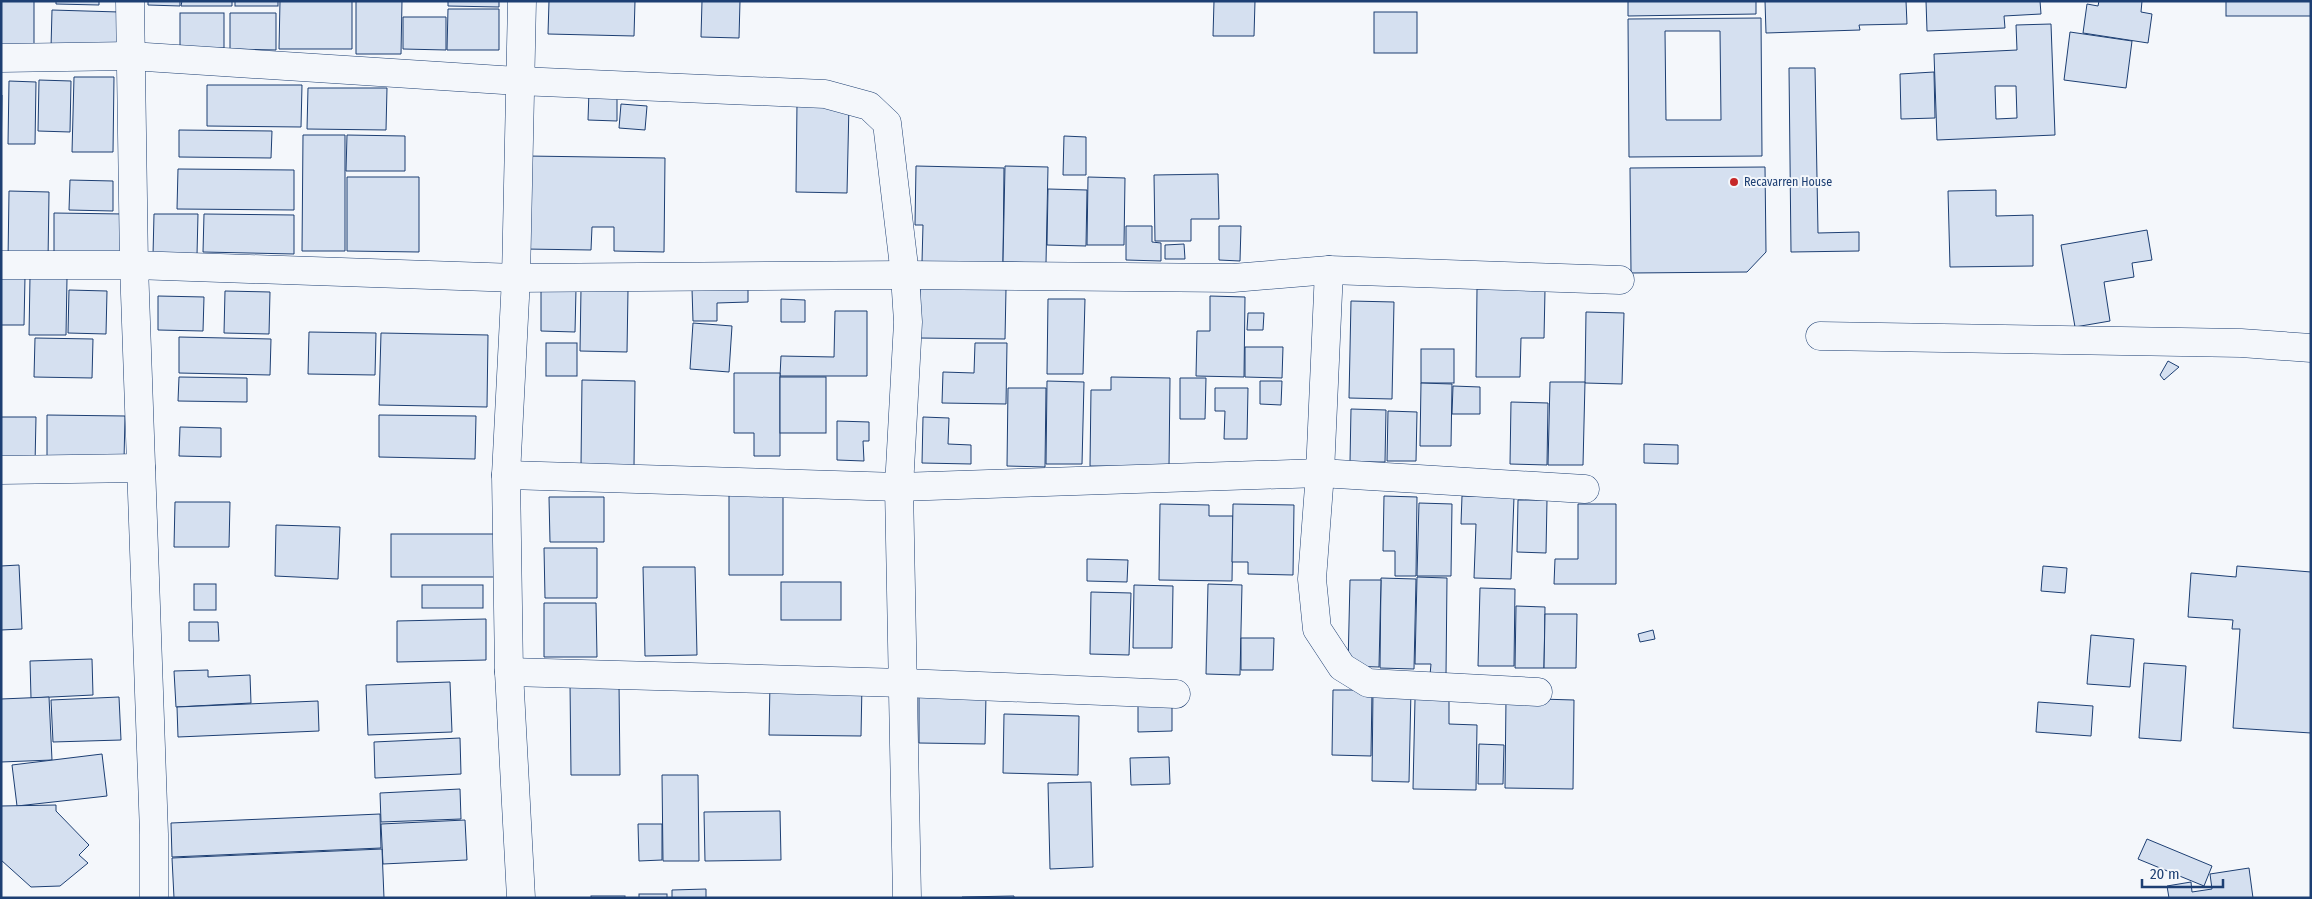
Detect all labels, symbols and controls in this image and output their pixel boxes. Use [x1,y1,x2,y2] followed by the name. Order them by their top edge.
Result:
[1744,175,1832,189] place label: Recavarren House
[1728,176,1740,188] marker: Recavarren House
[2142,856,2223,888] scale bar
[2150,865,2180,883] text: 20 m

